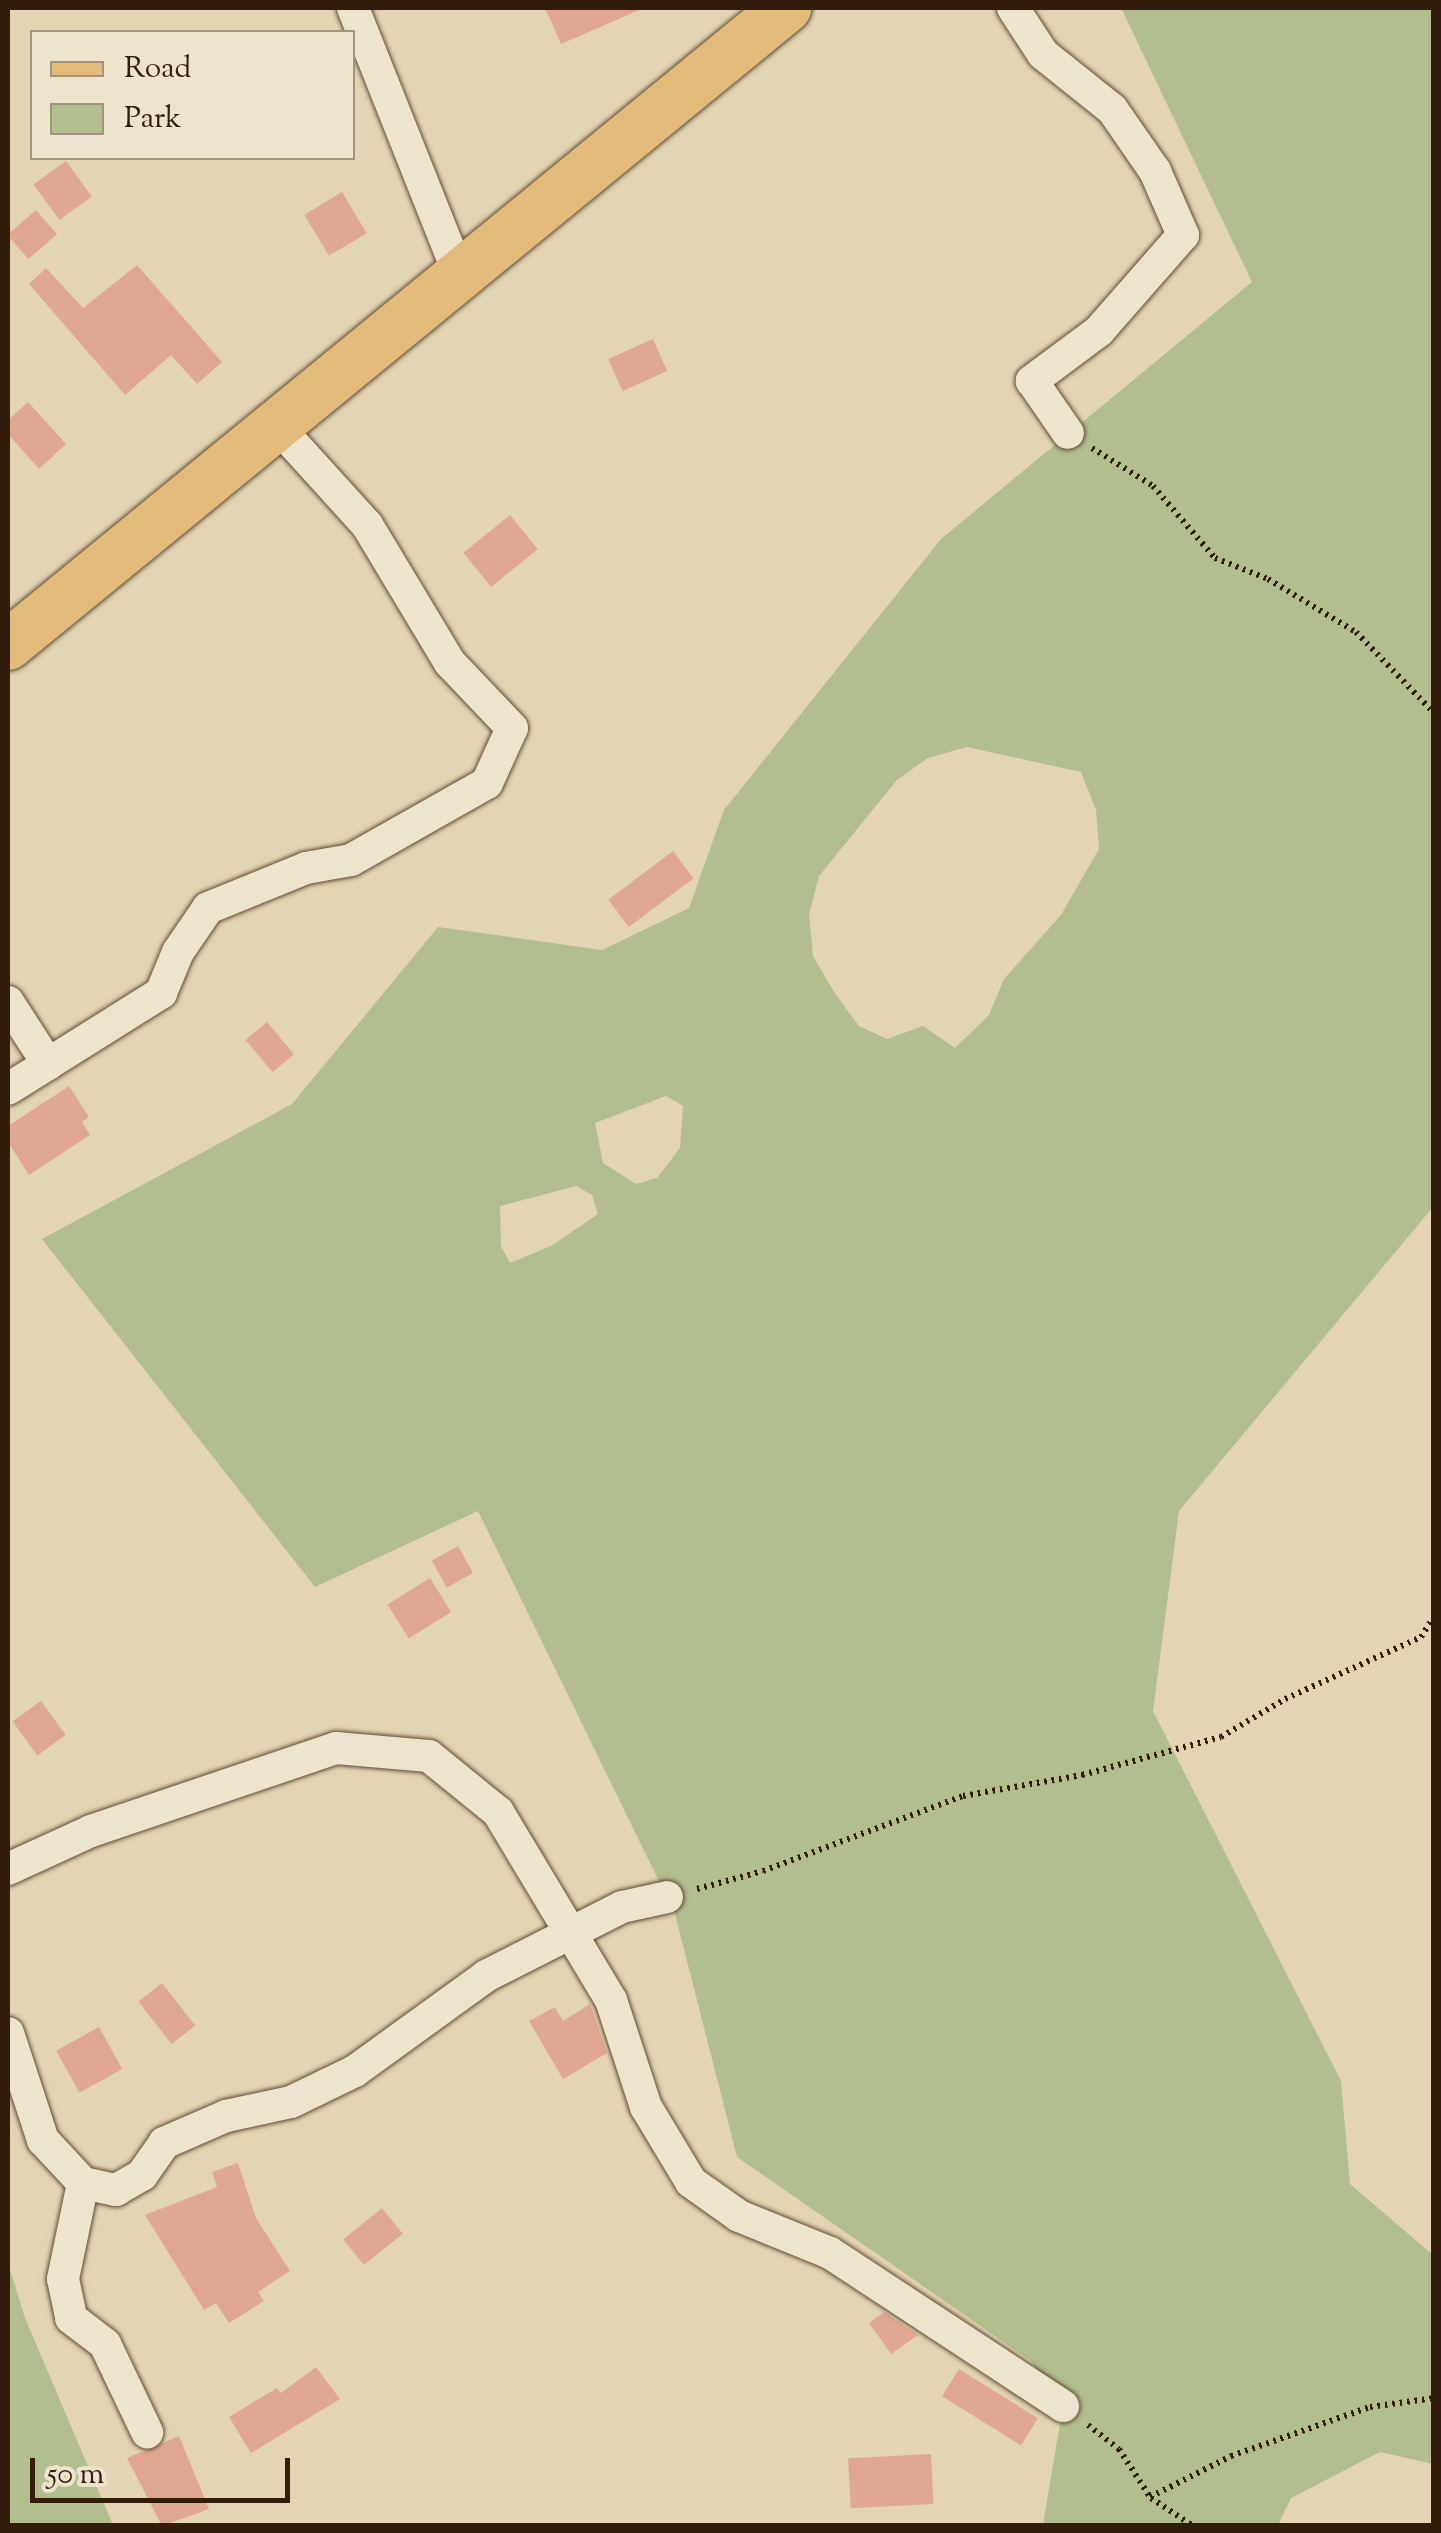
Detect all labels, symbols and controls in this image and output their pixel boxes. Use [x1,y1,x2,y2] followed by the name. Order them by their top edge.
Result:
[30,30,355,160] legend
[124,48,191,91] text: Road
[124,98,181,141] text: Park
[35,2438,295,2500] scale bar
[47,2454,104,2497] text: 50 m

